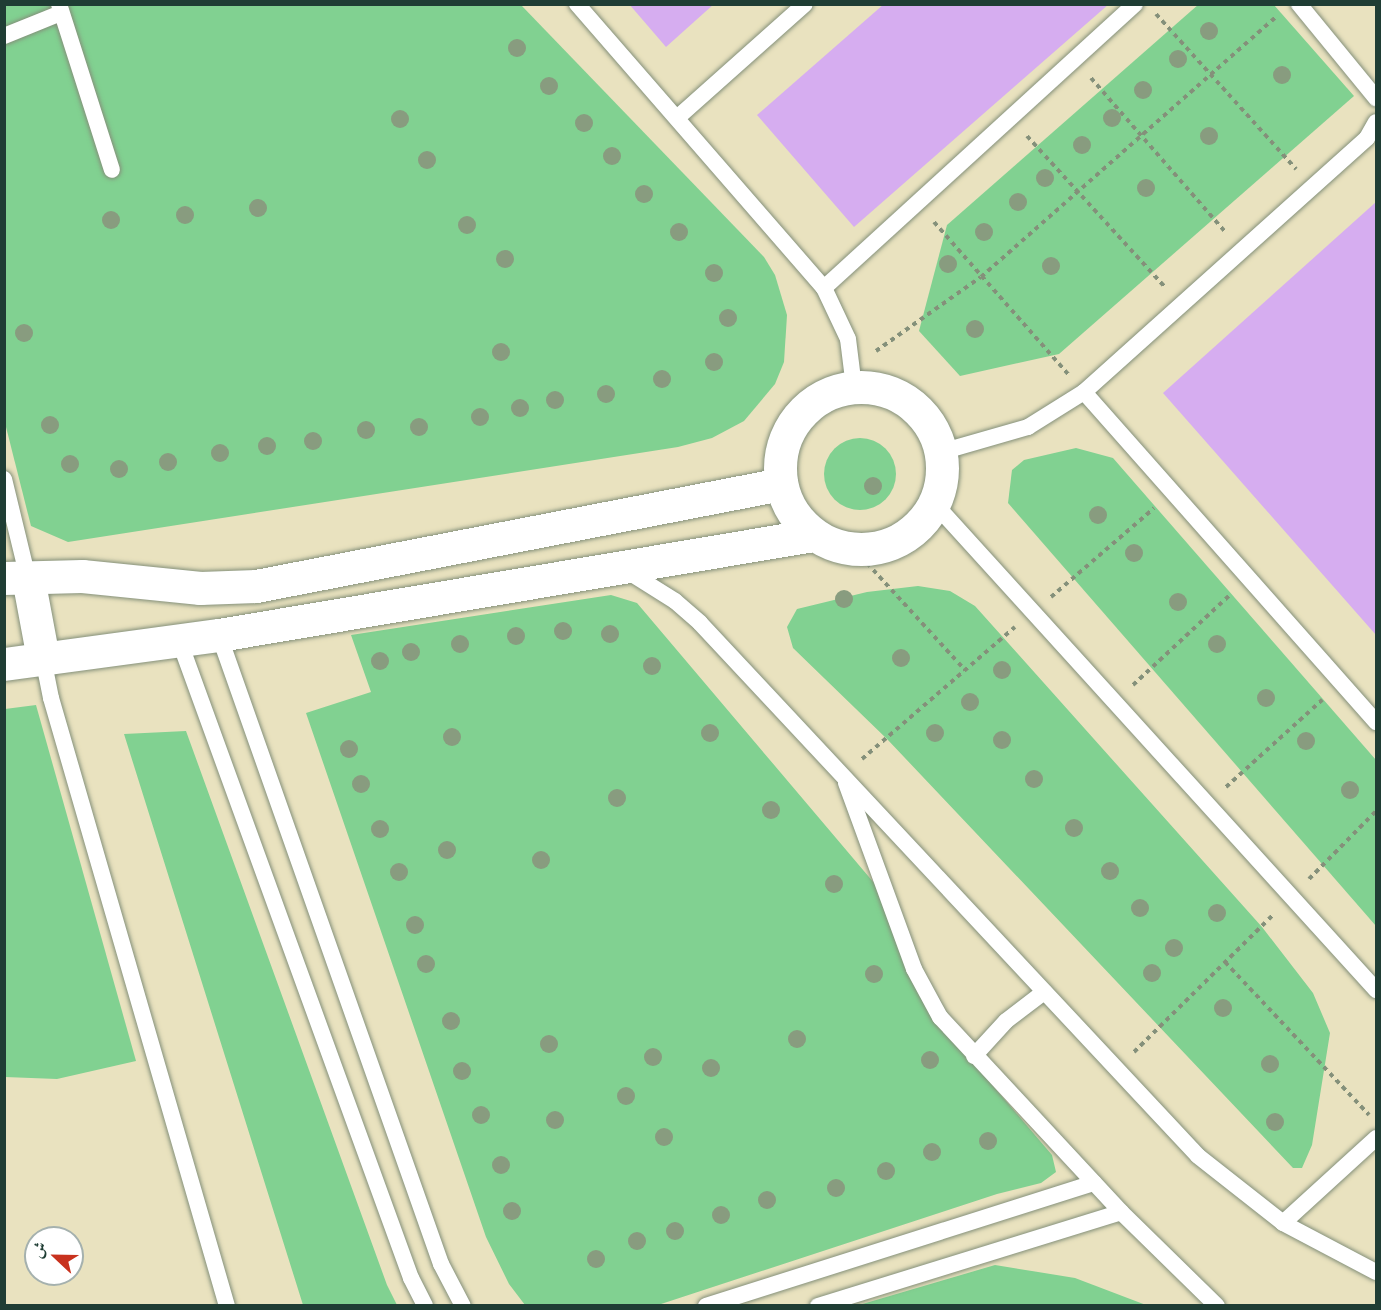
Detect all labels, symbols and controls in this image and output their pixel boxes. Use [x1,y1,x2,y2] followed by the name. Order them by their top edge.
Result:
[24,1226,84,1286] north arrow
[27,1239,51,1261] text: ش

